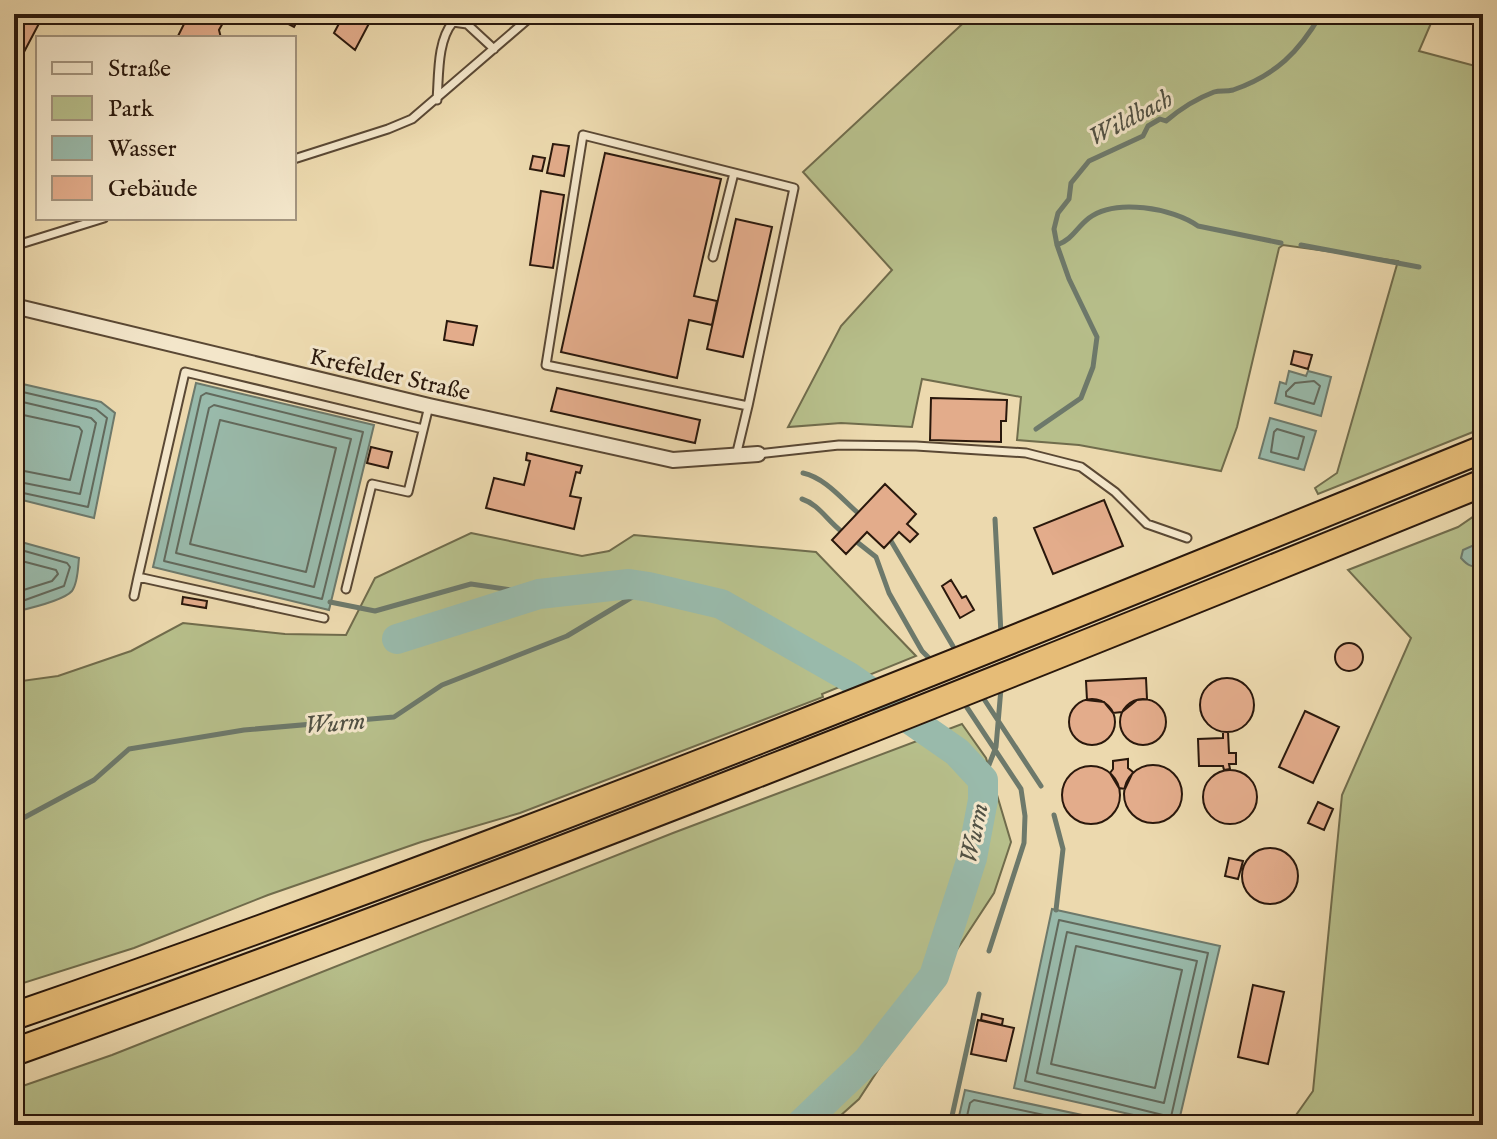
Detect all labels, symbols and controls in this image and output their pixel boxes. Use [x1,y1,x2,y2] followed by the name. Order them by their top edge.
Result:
[36,36,296,220] legend
[108,54,171,85] text: Straße
[1083,82,1179,154] water label: Wildbach
[108,94,154,125] text: Park
[108,134,177,165] text: Wasser
[108,174,198,205] text: Gebäude
[306,342,473,409] street label: Krefelder Straße
[303,704,367,743] water label: Wurm
[952,800,996,866] water label: Wurm

